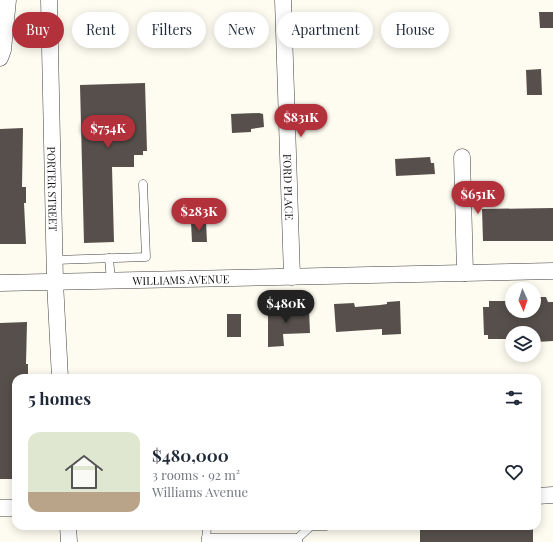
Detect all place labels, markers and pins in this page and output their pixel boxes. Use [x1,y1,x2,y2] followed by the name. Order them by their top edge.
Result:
[273,104,329,138] pin: $831K
[80,115,136,149] pin: $754K
[450,181,506,215] pin: $651K
[171,198,227,232] pin: $283K
[258,290,314,324] pin: $480K

